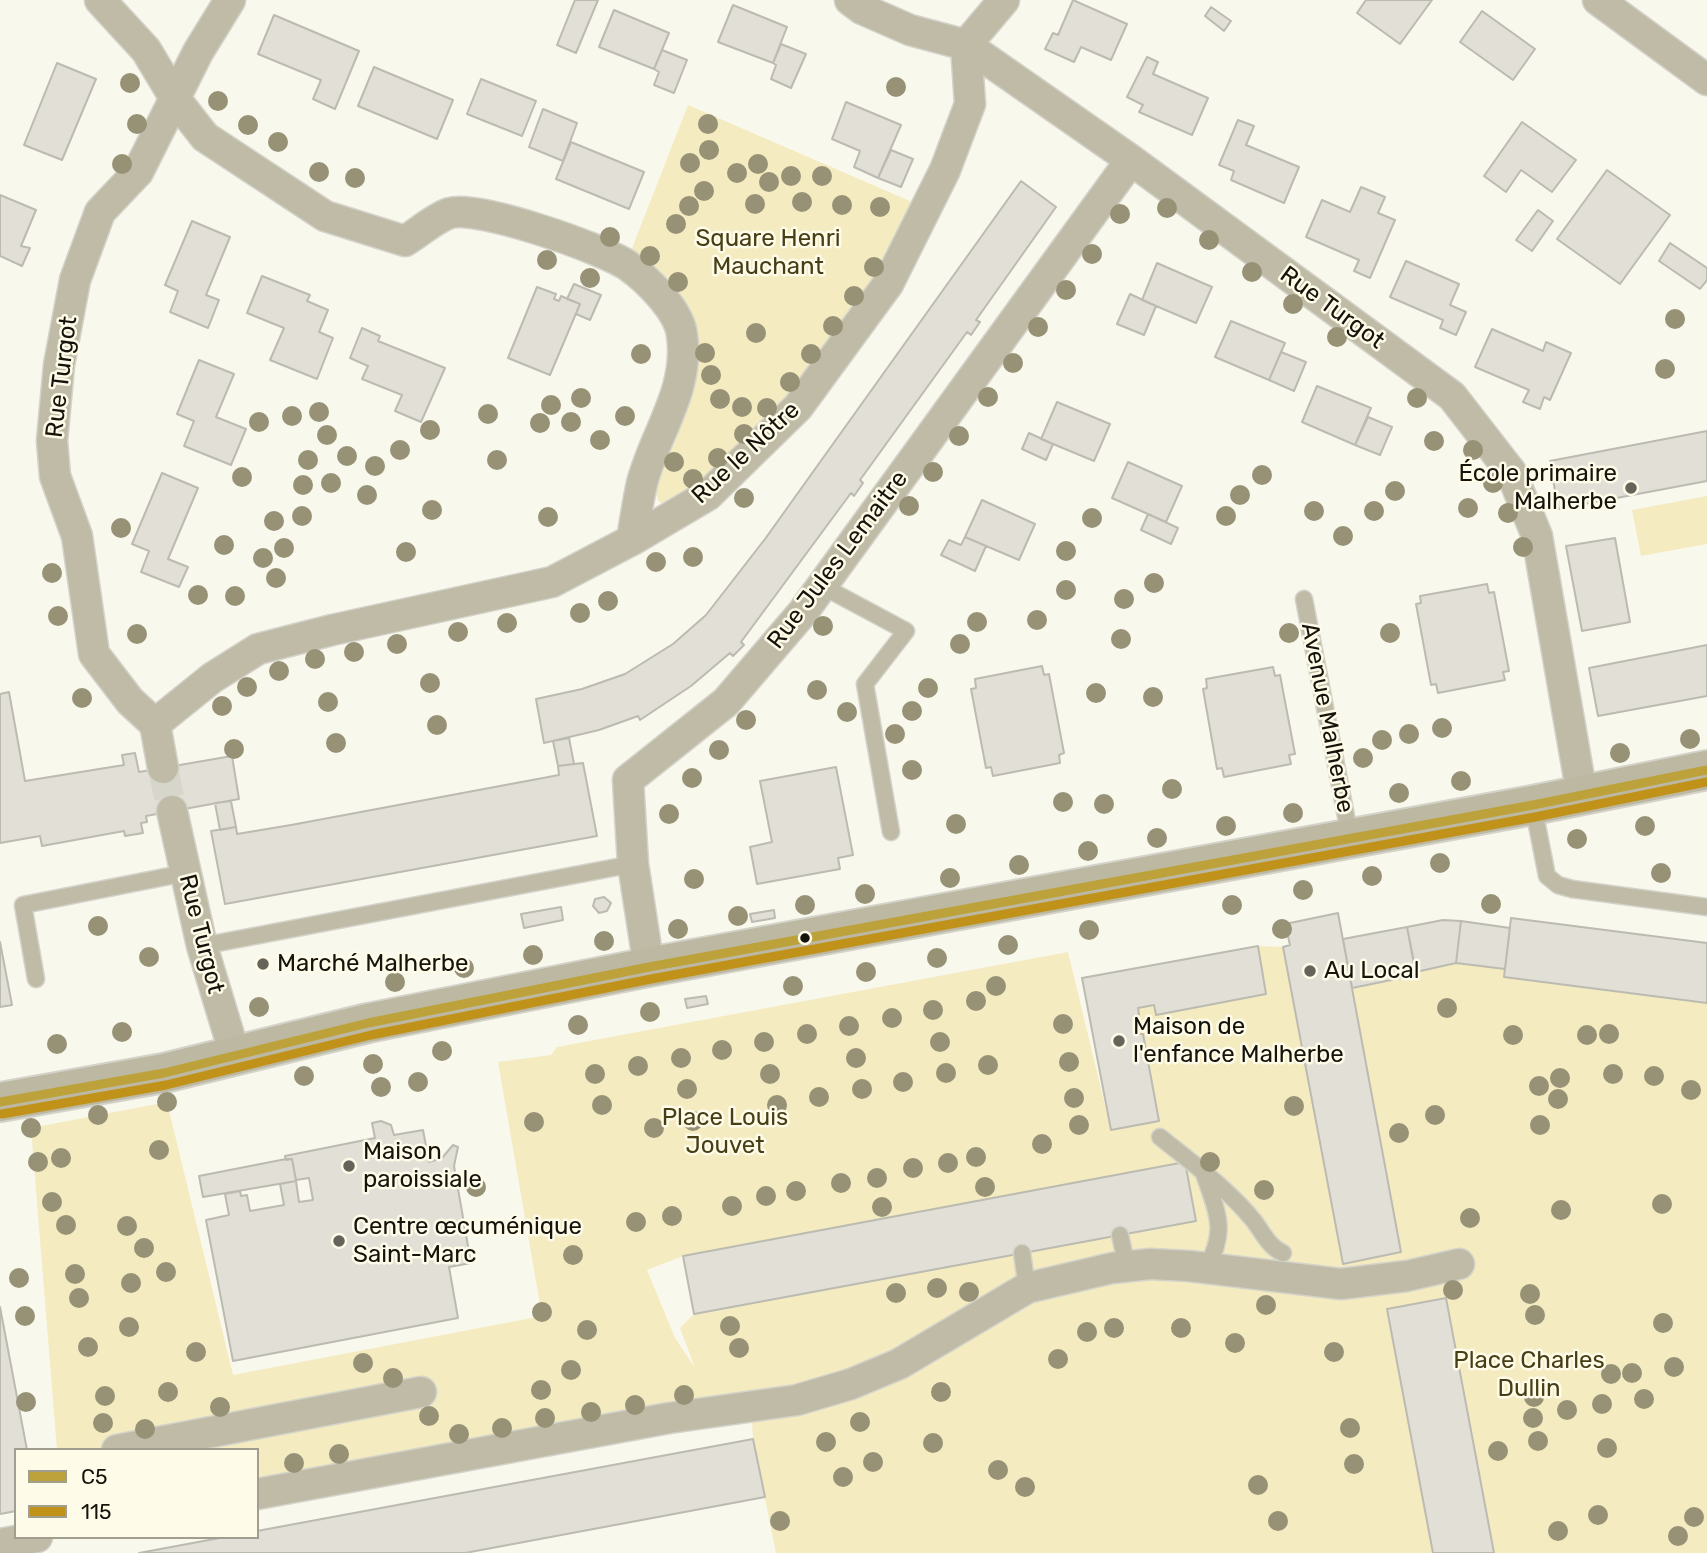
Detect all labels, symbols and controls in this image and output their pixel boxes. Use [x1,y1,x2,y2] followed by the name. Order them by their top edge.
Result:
[695,225,841,281] park label: Square Henri Mauchant
[1274,260,1390,356] street label: Rue Turgot
[40,315,84,439] street label: Rue Turgot
[686,396,806,510] street label: Rue le Nôtre
[1458,460,1617,516] place label: École primaire Malherbe
[762,465,914,655] street label: Rue Jules Lemaitre
[1623,480,1639,496] marker: École primaire Malherbe
[1294,621,1360,815] street label: Avenue Malherbe
[172,871,230,997] street label: Rue Turgot
[798,931,812,945] unlabelled marker
[277,950,468,978] place label: Marché Malherbe
[255,956,271,972] marker: Marché Malherbe
[1324,957,1420,985] place label: Au Local
[1302,963,1318,979] marker: Au Local
[1133,1013,1344,1069] place label: Maison de l'enfance Malherbe
[1111,1033,1127,1049] marker: Maison de l'enfance Malherbe
[662,1104,788,1160] park label: Place Louis Jouvet
[363,1138,482,1194] place label: Maison paroissiale
[341,1158,357,1174] marker: Maison paroissiale
[353,1213,582,1269] place label: Centre œcuménique Saint-Marc
[331,1233,347,1249] marker: Centre œcuménique Saint-Marc
[1453,1347,1605,1403] park label: Place Charles Dullin
[14,1448,259,1539] legend
[81,1464,107,1489] text: C5
[81,1499,111,1524] text: 115

